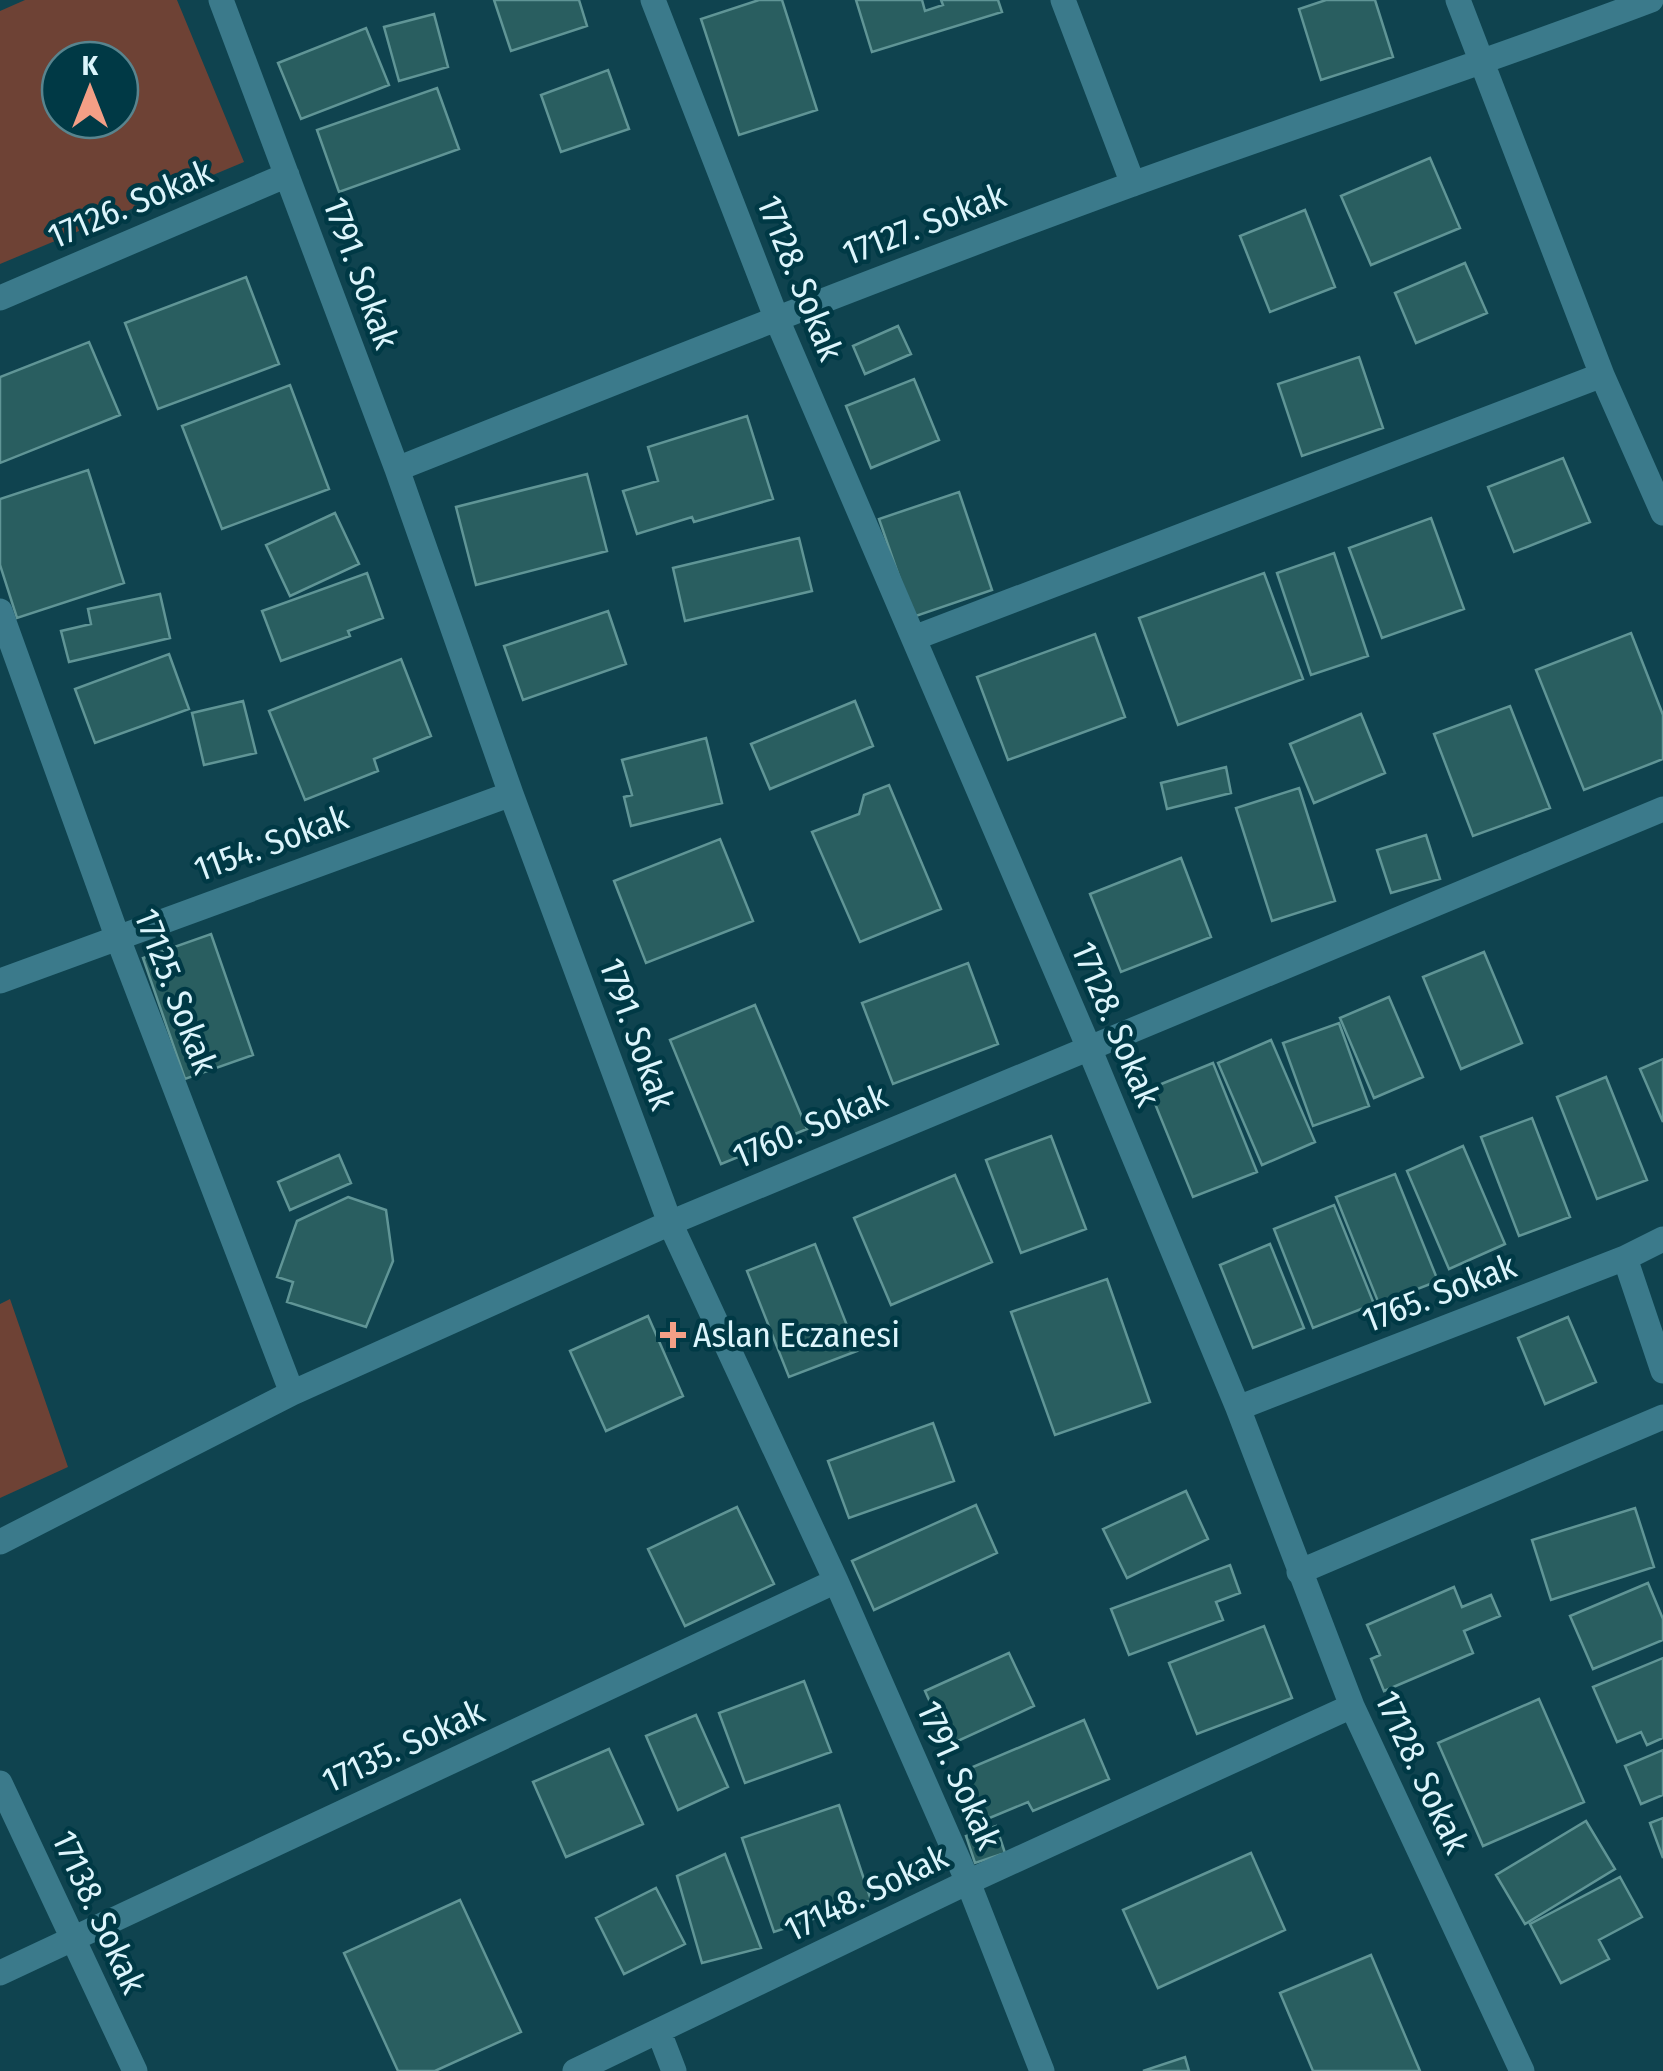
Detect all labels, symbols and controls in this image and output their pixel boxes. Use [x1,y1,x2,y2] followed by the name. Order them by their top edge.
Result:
[40,40,140,140] north arrow
[82,49,99,82] text: K
[41,150,219,257] street label: 17126. Sokak
[837,173,1012,274] street label: 17127. Sokak
[748,189,852,367] street label: 17128. Sokak
[314,192,408,355] street label: 1791. Sokak
[188,796,354,890] street label: 1154. Sokak
[125,903,227,1080] street label: 17125. Sokak
[1063,935,1170,1113] street label: 17128. Sokak
[590,953,684,1116] street label: 1791. Sokak
[727,1075,894,1177] street label: 1760. Sokak
[1356,1244,1522,1341] street label: 1765. Sokak
[693,1314,900,1356] place label: Aslan Eczanesi
[662,1324,684,1346] marker: Aslan Eczanesi
[1366,1684,1478,1861] street label: 17128. Sokak
[315,1690,491,1802] street label: 17135. Sokak
[908,1694,1011,1856] street label: 1791. Sokak
[43,1824,155,2001] street label: 17138. Sokak
[778,1835,955,1950] street label: 17148. Sokak

